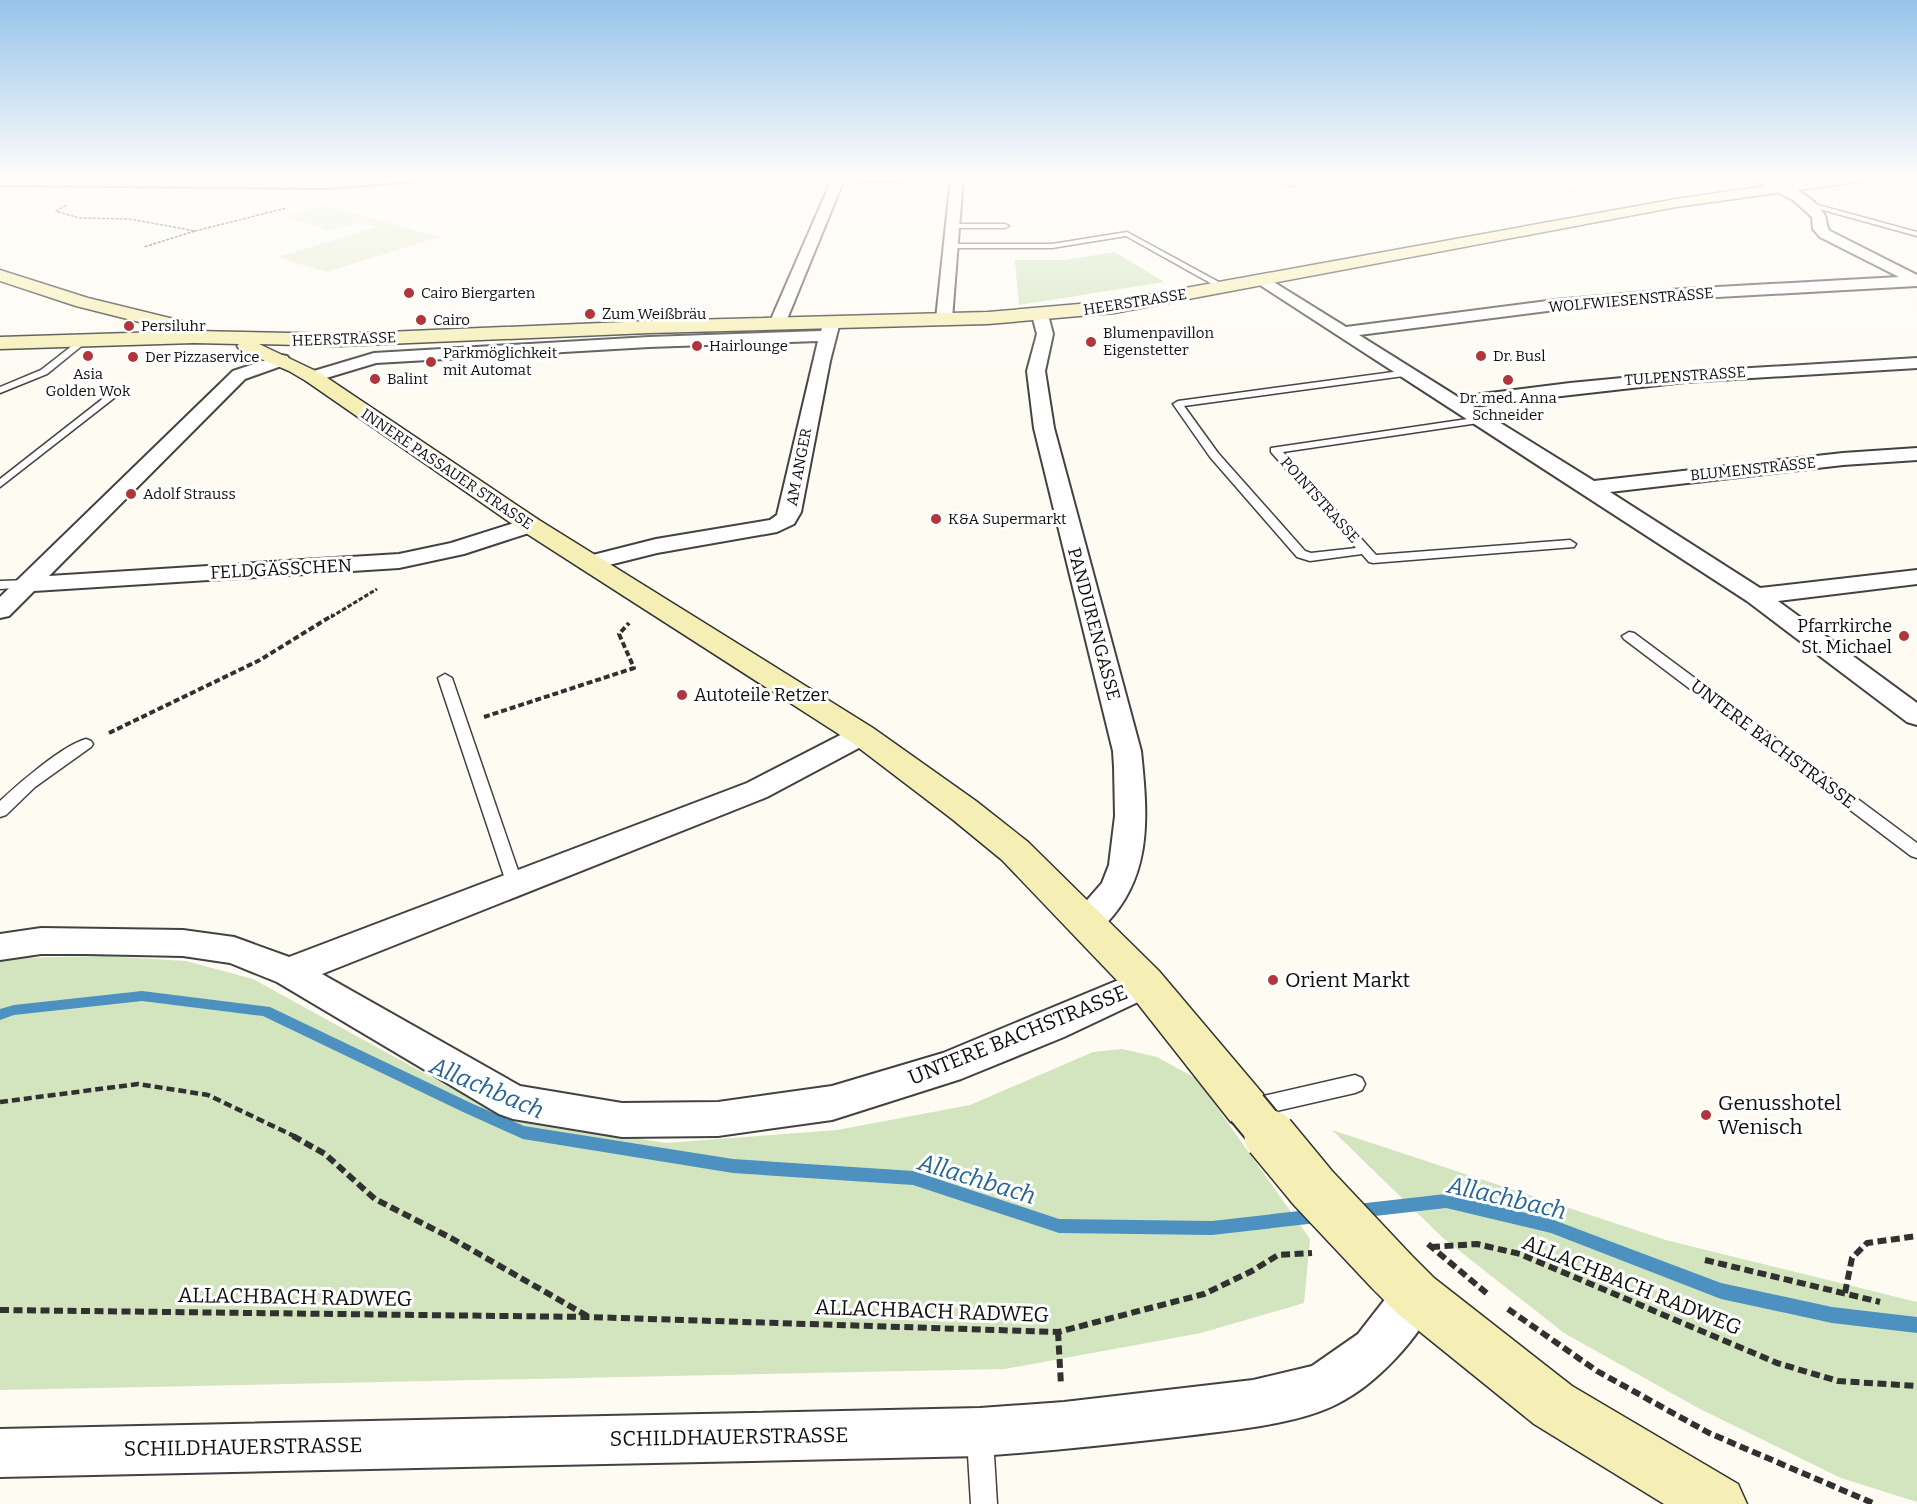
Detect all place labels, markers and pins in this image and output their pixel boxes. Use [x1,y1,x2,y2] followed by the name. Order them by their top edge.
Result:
[421,284,536,302] place label: Cairo Biergarten
[402,286,416,300] marker: Cairo Biergarten
[602,305,706,323] place label: Zum Weißbräu
[583,307,597,321] marker: Zum Weißbräu
[433,311,470,329] place label: Cairo
[414,313,428,327] marker: Cairo
[141,317,206,335] place label: Persiluhr
[122,319,136,333] marker: Persiluhr
[1103,324,1214,359] place label: Blumenpavillon Eigenstetter
[1084,335,1098,349] marker: Blumenpavillon Eigenstetter
[709,337,788,355] place label: Hairlounge
[690,339,704,353] marker: Hairlounge
[443,344,558,379] place label: Parkmöglichkeit mit Automat
[1493,347,1546,365] place label: Dr. Busl
[145,348,259,366] place label: Der Pizzaservice
[81,349,95,363] marker: Asia Golden Wok
[1474,349,1488,363] marker: Dr. Busl
[126,350,140,364] marker: Der Pizzaservice
[424,355,438,369] marker: Parkmöglichkeit mit Automat
[46,365,131,400] place label: Asia Golden Wok
[387,370,429,388] place label: Balint
[368,372,382,386] marker: Balint
[1501,373,1515,387] marker: Dr. med. Anna Schneider
[1459,389,1557,424] place label: Dr. med. Anna Schneider
[143,485,236,503] place label: Adolf Strauss
[124,487,138,501] marker: Adolf Strauss
[948,510,1067,528] place label: K&A Supermarkt
[929,512,943,526] marker: K&A Supermarkt
[1797,615,1892,658] place label: Pfarrkirche St. Michael
[1897,629,1911,643] marker: Pfarrkirche St. Michael
[694,684,828,706] place label: Autoteile Retzer
[675,688,689,702] marker: Autoteile Retzer
[1285,967,1410,993] place label: Orient Markt
[1266,973,1280,987] marker: Orient Markt
[1718,1090,1841,1140] place label: Genusshotel Wenisch
[1699,1108,1713,1122] marker: Genusshotel Wenisch

